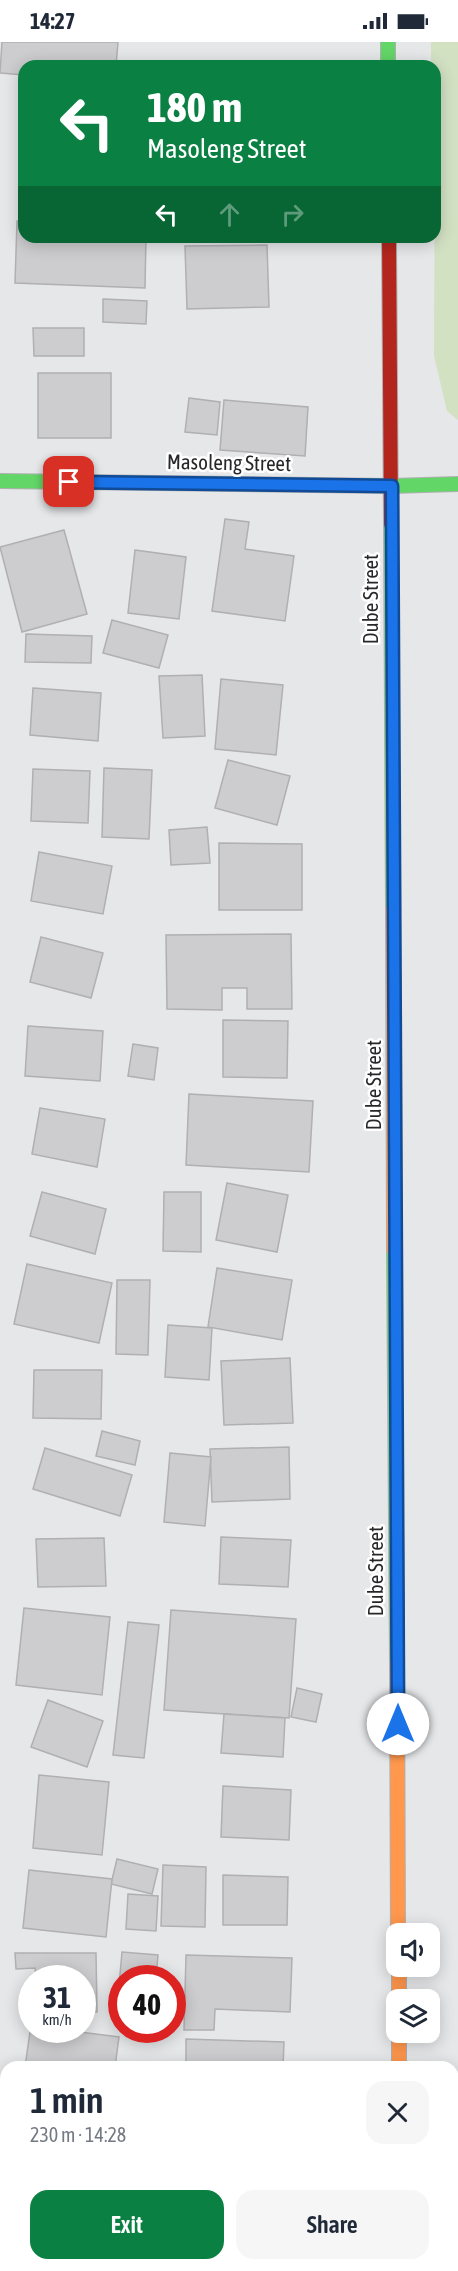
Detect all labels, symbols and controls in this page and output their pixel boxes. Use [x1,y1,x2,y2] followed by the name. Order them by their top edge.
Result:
[30,8,75,34] text: 14:27
[147,83,242,131] text: 180 m
[48,84,126,162] icon: left
[147,133,307,164] text: Masoleng Street
[150,198,183,231] icon: left
[213,198,246,231] icon: ahead
[276,198,309,231] icon: right
[167,449,291,475] street label: Masoleng Street
[43,456,94,507] pin
[52,465,85,498] icon: arrive
[358,554,382,644] street label: Dube Street
[361,1040,385,1130] street label: Dube Street
[363,1526,387,1616] street label: Dube Street
[366,1692,430,1756] position arrow
[386,1923,440,2043] map controls
[386,1923,440,1977] button: sound
[108,1965,186,2043] speed limit sign: 40
[43,1980,71,2014] text: 31
[386,1989,440,2043] button: layers
[42,2011,72,2028] text: km/h
[30,2079,104,2121] text: 1 min
[366,2081,429,2144] button: close
[30,2123,126,2146] text: 230 m · 14:28
[30,2190,224,2259] button: Exit
[236,2190,429,2259] button: Share

